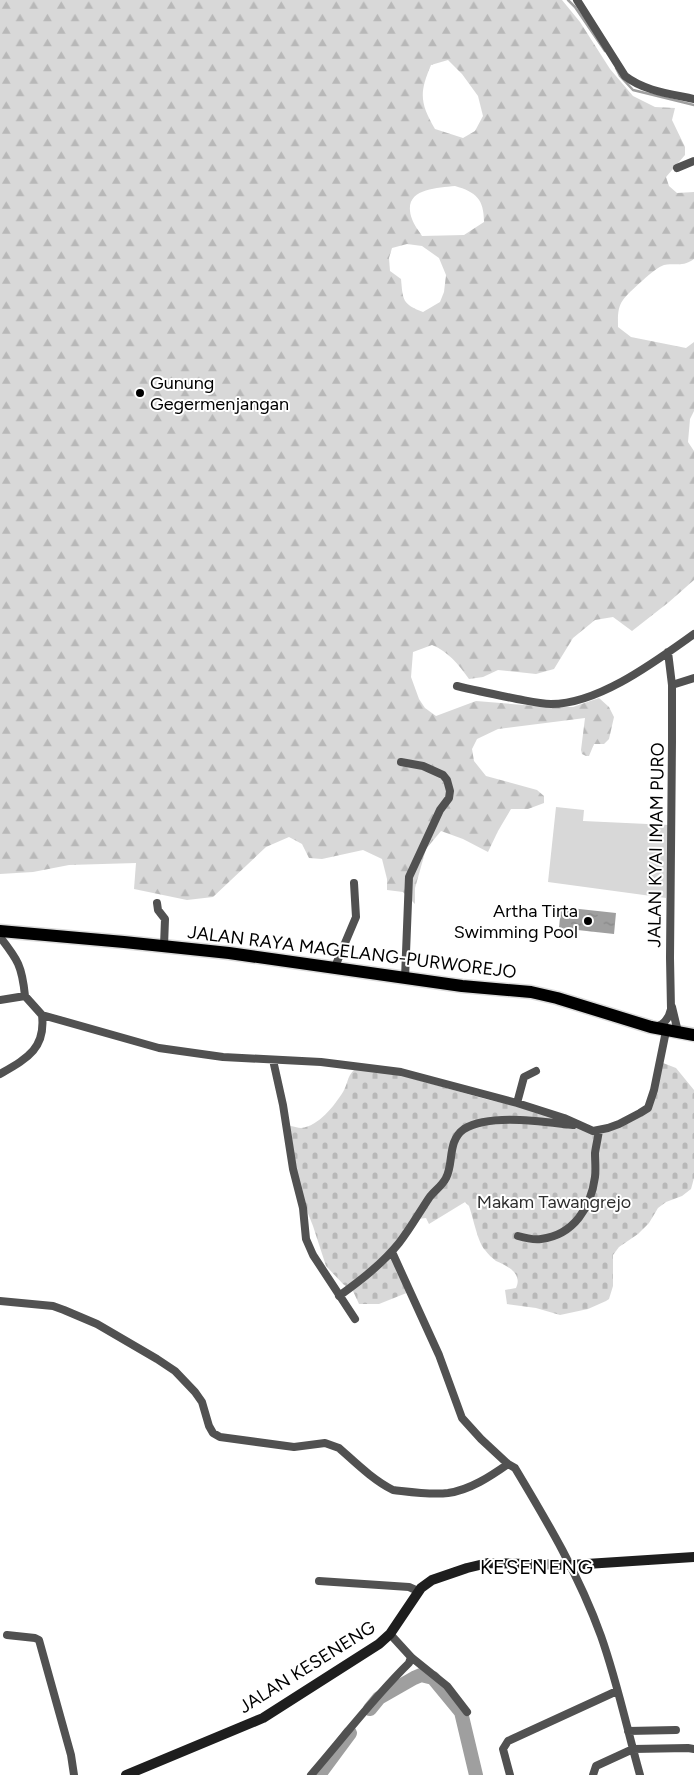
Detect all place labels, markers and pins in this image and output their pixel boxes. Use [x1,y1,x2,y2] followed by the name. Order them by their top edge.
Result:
[150,372,289,415] place label: Gunung Gegermenjangan
[134,387,146,399] marker: Gunung Gegermenjangan
[454,900,578,943] place label: Artha Tirta Swimming Pool
[582,915,594,927] marker: Artha Tirta Swimming Pool

